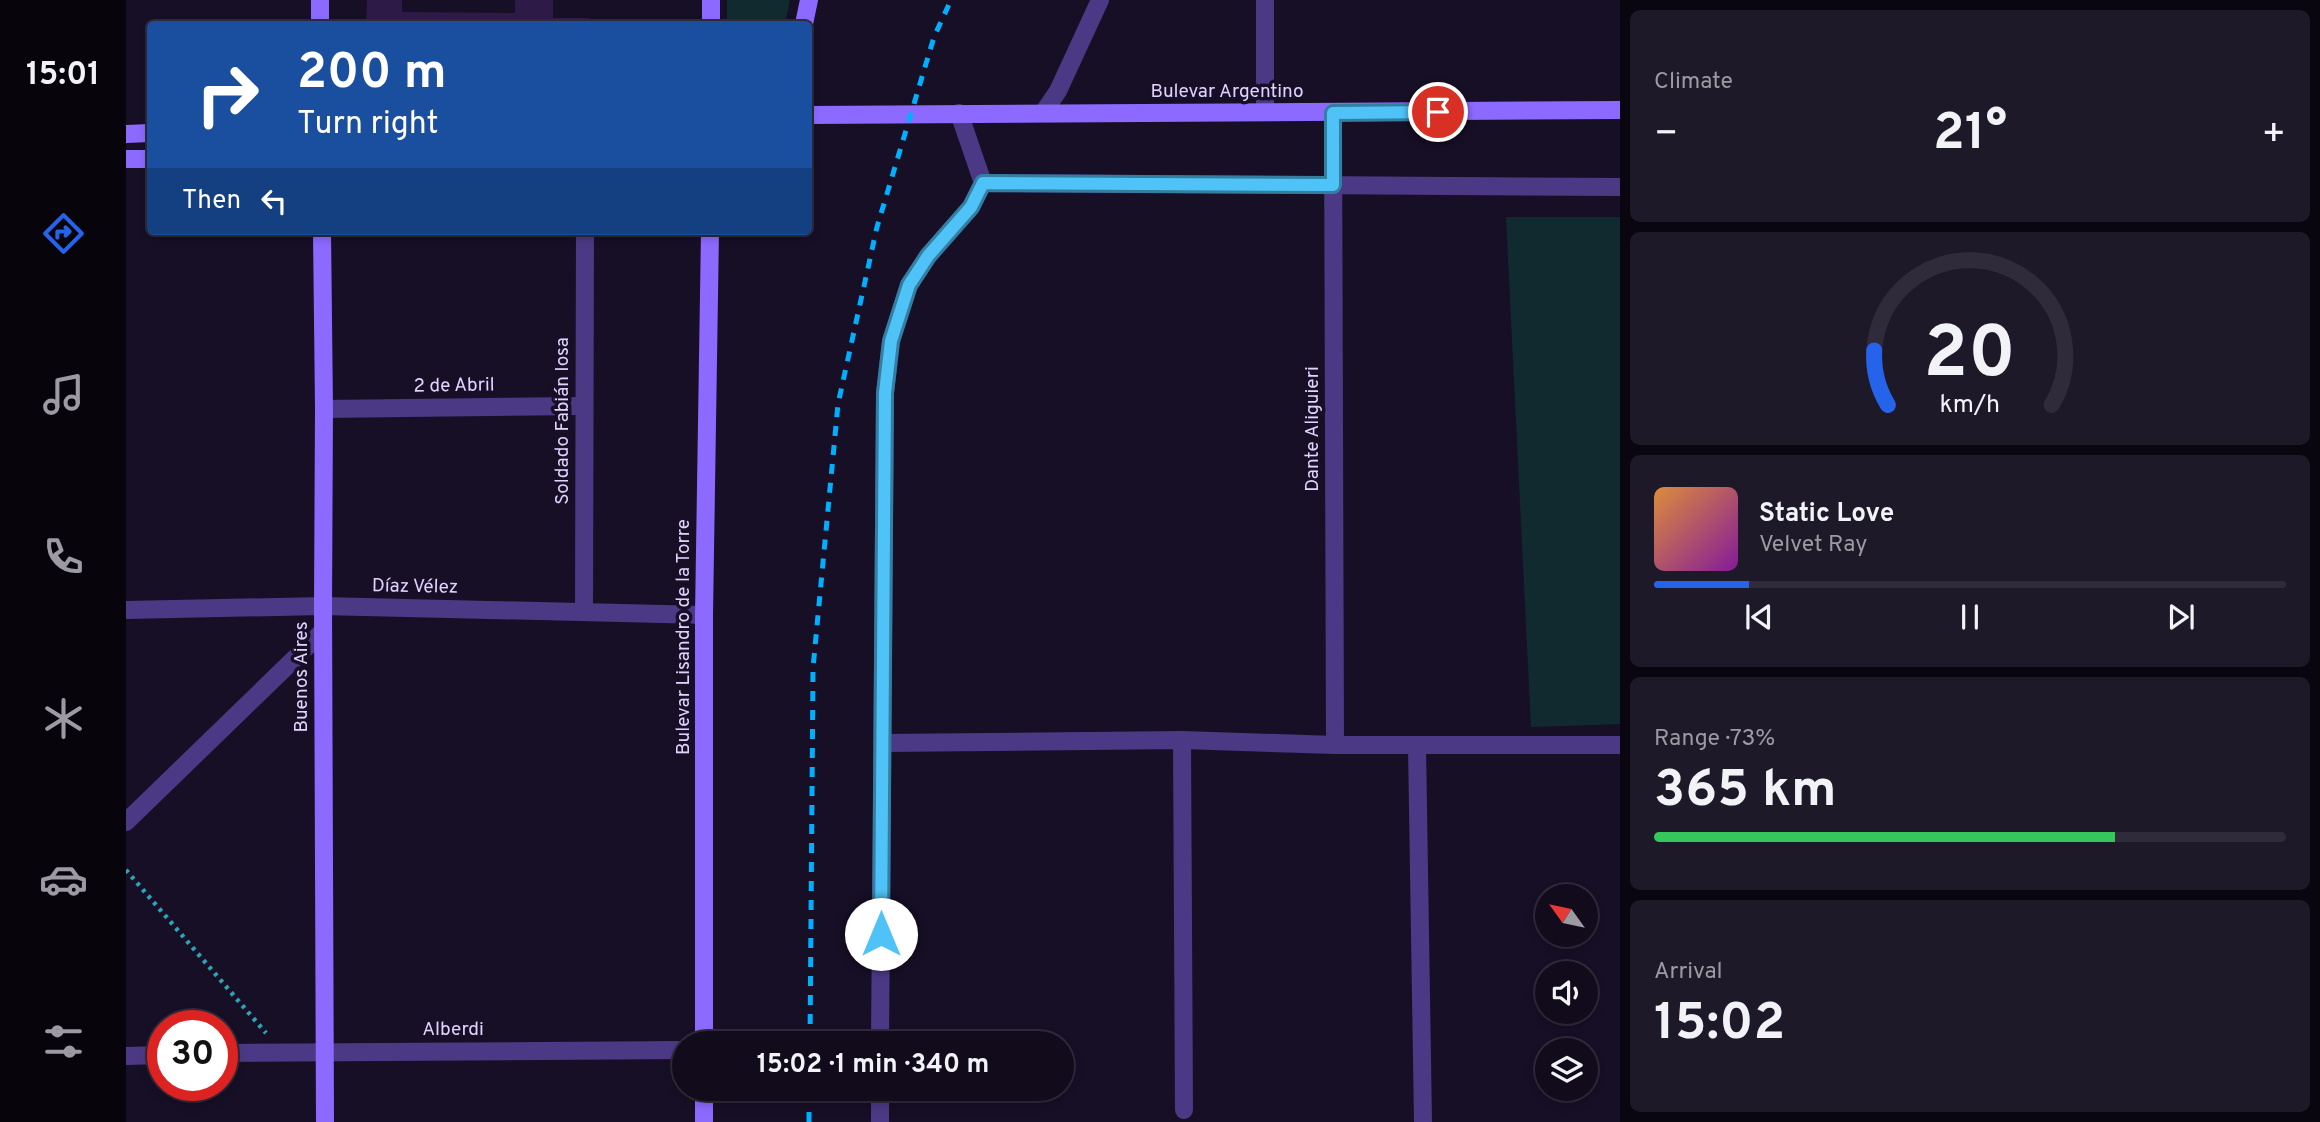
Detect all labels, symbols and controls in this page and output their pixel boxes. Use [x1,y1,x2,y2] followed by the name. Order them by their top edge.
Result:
[297,44,447,106] text: 200 m
[182,49,273,140] icon: right
[26,56,100,96] text: 15:01
[1654,68,1733,97] text: Climate
[1150,80,1304,104] street label: Bulevar Argentino
[1408,82,1468,142] pin
[1419,93,1457,131] icon: arrive
[1933,102,2007,168] text: 21°
[297,105,439,145] text: Turn right
[1654,111,1679,160] text: −
[2261,111,2286,160] text: +
[255,182,293,220] icon: left
[182,185,241,218] text: Then
[39,209,88,258] icon: directions
[1924,311,2016,403] text: 20
[551,337,575,505] street label: Soldado Fabián Iosa
[1301,366,1325,492] street label: Dante Aliguieri
[39,370,88,419] icon: music
[413,373,495,399] street label: 2 de Abril
[1940,389,2000,421] text: km/h
[1759,498,1894,531] text: Static Love
[672,519,696,755] street label: Bulevar Lisandro de la Torre
[1759,531,1867,560] text: Velvet Ray
[39,532,88,581] icon: phone
[372,574,458,600] street label: Díaz Vélez
[1740,598,1778,636] icon: previous
[1951,598,1989,636] icon: pause
[2162,598,2200,636] icon: next
[290,621,314,733] street label: Buenos Aires
[39,694,88,743] icon: climate
[1654,725,1775,754] text: Range · 73%
[1654,759,1837,825] text: 365 km
[39,855,88,904] icon: car
[1535,884,1598,947] north arrow
[1535,884,1598,1101] map controls
[844,897,918,971] position arrow
[1654,958,1723,987] text: Arrival
[1535,961,1598,1024] button: sound
[1654,992,1785,1058] text: 15:02
[147,1010,238,1101] speed limit sign: 30
[39,1017,88,1066] icon: filters
[422,1018,484,1042] street label: Alberdi
[1535,1038,1598,1101] button: layers
[757,1049,989,1082] text: 15:02 · 1 min · 340 m

